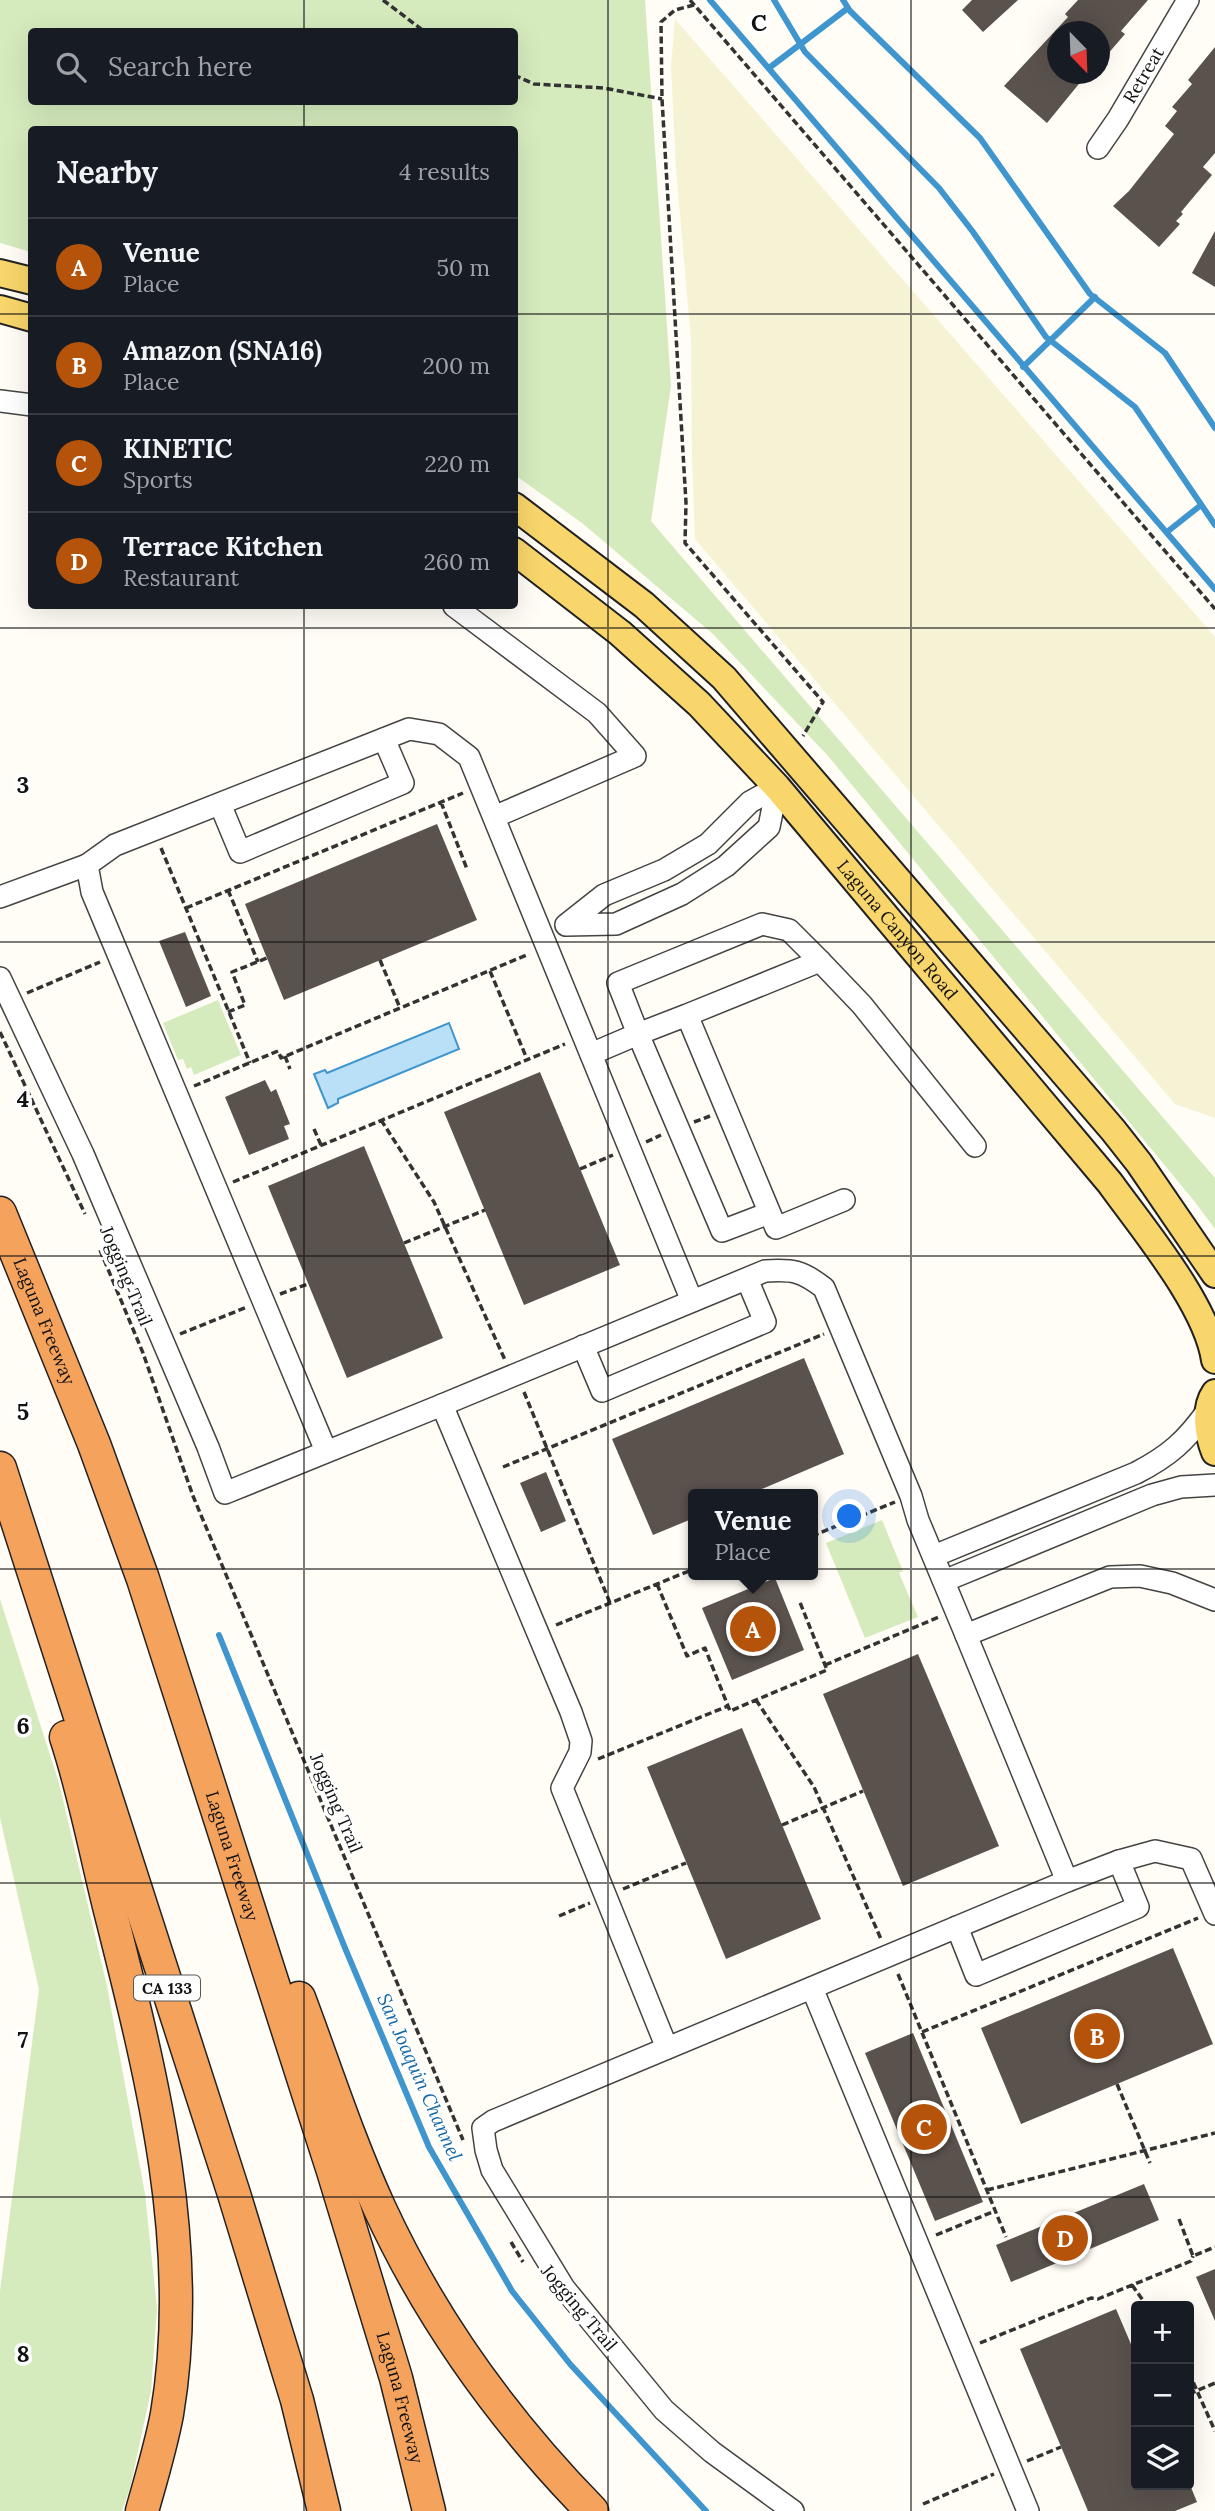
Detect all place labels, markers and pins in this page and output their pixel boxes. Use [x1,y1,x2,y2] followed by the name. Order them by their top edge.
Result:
[730,1603,776,1655] pin: A
[1074,2010,1120,2062] pin: B
[901,2101,947,2153] pin: C
[1042,2212,1088,2264] pin: D

